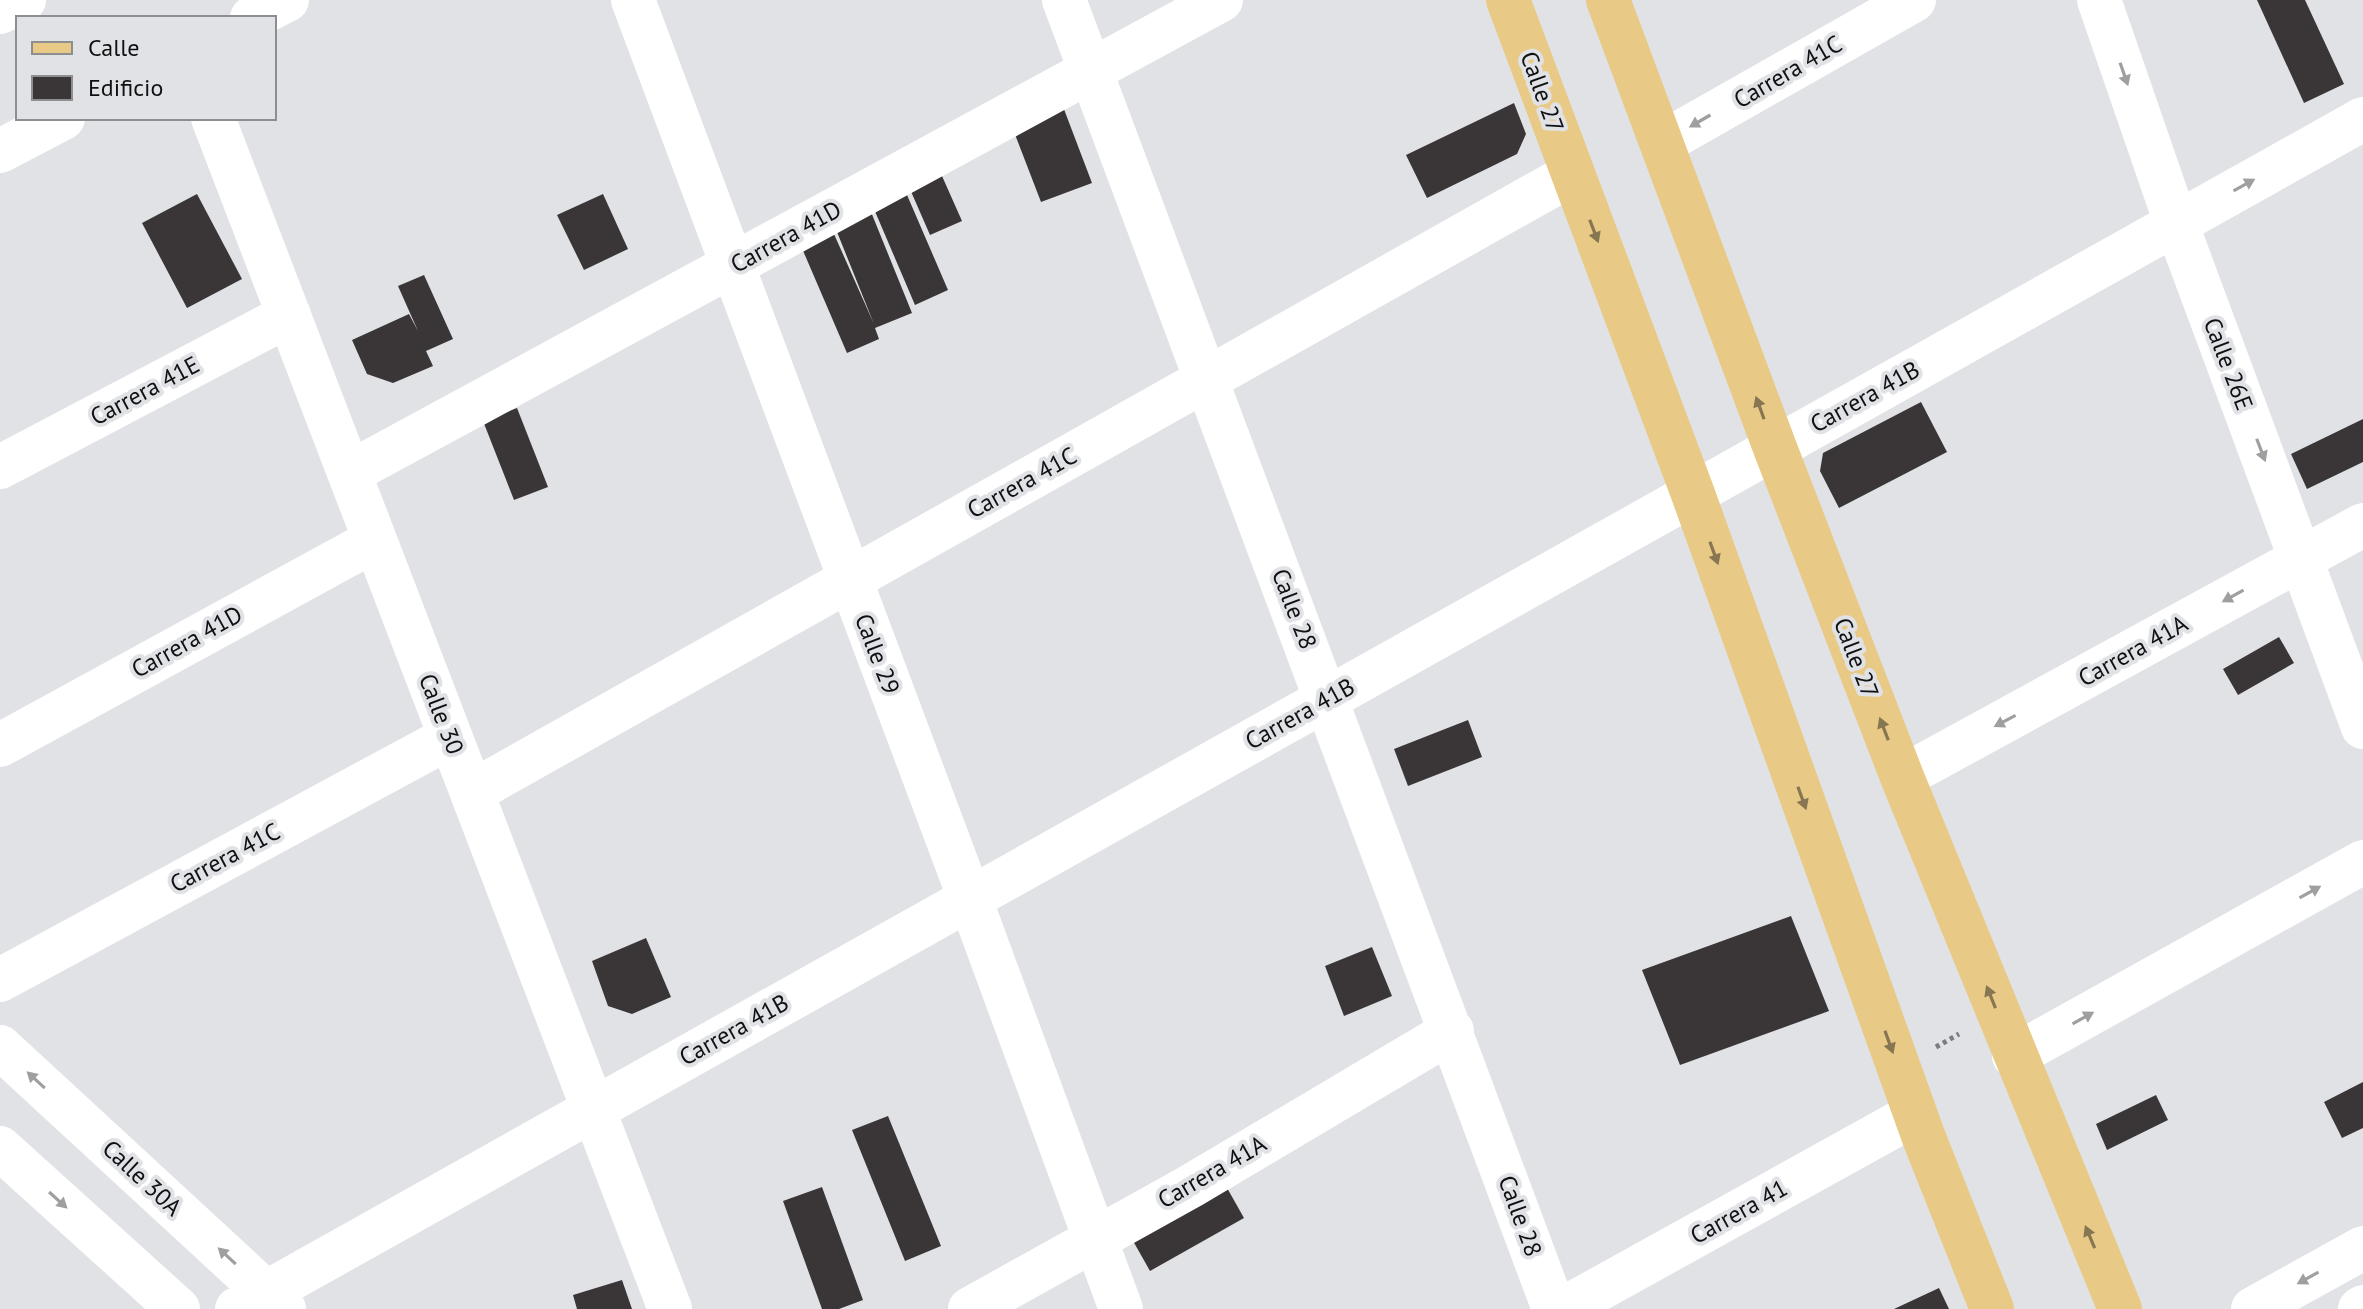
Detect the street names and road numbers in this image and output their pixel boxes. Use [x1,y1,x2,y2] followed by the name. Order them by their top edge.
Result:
[1728,28,1847,115] street label: Carrera 41C
[1514,47,1571,137] street label: Calle 27
[725,193,847,280] street label: Carrera 41D
[2197,313,2260,415] street label: Calle 26E
[85,349,205,432] street label: Carrera 41E
[1805,354,1925,439] street label: Carrera 41B
[962,440,1082,525] street label: Carrera 41C
[1265,564,1324,654] street label: Calle 28
[126,598,248,685] street label: Carrera 41D
[2073,608,2193,693] street label: Carrera 41A
[848,609,907,699] street label: Calle 29
[1827,613,1886,703] street label: Calle 27
[412,669,471,759] street label: Calle 30
[1240,671,1360,756] street label: Carrera 41B
[164,816,285,899] street label: Carrera 41C
[674,987,794,1072] street label: Carrera 41B
[1152,1128,1272,1215] street label: Carrera 41A
[96,1133,189,1222] street label: Calle 30A
[1492,1171,1549,1261] street label: Calle 28
[1685,1172,1793,1251] street label: Carrera 41

